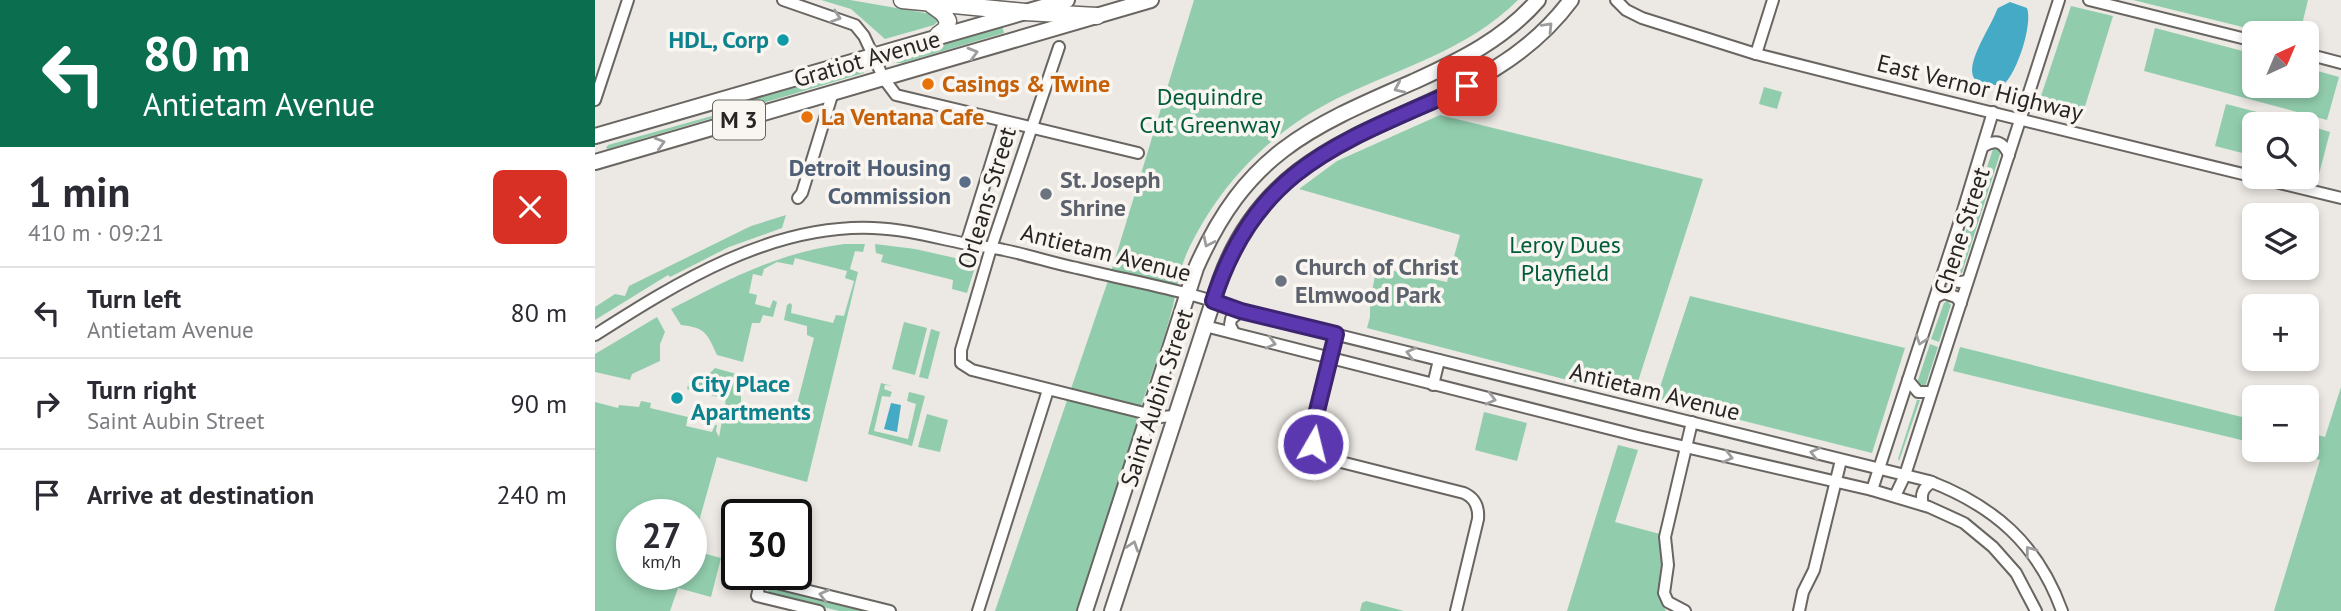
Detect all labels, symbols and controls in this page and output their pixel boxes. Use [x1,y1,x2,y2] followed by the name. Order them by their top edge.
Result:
[829,9,841,23] one-way arrow
[143,21,250,85] text: 80 m
[2242,21,2319,98] north arrow
[2242,21,2319,462] map controls
[1540,22,1553,35] one-way arrow
[790,23,944,94] street label: Gratiot Avenue
[669,24,769,55] place label: HDL, Corp
[28,28,119,119] icon: left
[775,32,791,48] marker: HDL, Corp
[967,46,979,61] one-way arrow
[1874,47,2086,128] street label: East Vernor Highway
[1437,56,1497,116] pin
[1448,67,1486,105] icon: arrive
[942,68,1110,99] place label: Casings & Twine
[920,76,936,92] marker: Casings & Twine
[1394,80,1406,94] one-way arrow
[1139,81,1281,140] park label: Dequindre Cut Greenway
[143,83,375,125] text: Antietam Avenue
[713,100,765,140] road number: M 3
[821,101,984,132] place label: La Ventana Cafe
[799,109,815,125] marker: La Ventana Cafe
[2242,112,2319,189] button: search
[950,123,1023,272] street label: Orleans Street
[654,136,666,151] one-way arrow
[789,152,951,211] place label: Detroit Housing Commission
[1926,163,1997,298] street label: Chene Street
[28,164,130,219] text: 1 min
[1060,164,1161,223] place label: St. Joseph Shrine
[493,170,567,244] button: close
[957,174,973,190] marker: Detroit Housing Commission
[1038,186,1054,202] marker: St. Joseph Shrine
[2242,203,2319,280] button: layers
[1018,216,1194,289] street label: Antietam Avenue
[28,218,164,247] text: 410 m · 09:21
[1509,229,1621,288] park label: Leroy Dues Playfield
[1203,235,1217,247] one-way arrow
[1295,251,1459,310] place label: Church of Christ Elmwood Park
[1273,273,1289,289] marker: Church of Christ Elmwood Park
[87,282,181,315] text: Turn left
[28,294,66,332] icon: left
[2242,294,2319,371] button: +
[511,296,567,329] text: 80 m
[1113,305,1200,491] street label: Saint Aubin Street
[87,315,254,344] text: Antietam Avenue
[1915,334,1929,346] one-way arrow
[1265,335,1277,349] one-way arrow
[1405,347,1417,361] one-way arrow
[1567,355,1743,428] street label: Antietam Avenue
[691,368,811,427] place label: City Place Apartments
[87,373,196,406] text: Turn right
[28,385,66,423] icon: right
[2242,385,2319,462] button: −
[511,387,567,420] text: 90 m
[669,390,685,406] marker: City Place Apartments
[1485,391,1497,405] one-way arrow
[87,406,264,435] text: Saint Aubin Street
[1276,407,1350,481] position arrow
[1809,447,1821,461] one-way arrow
[1722,449,1734,463] one-way arrow
[28,476,66,514] icon: arrive
[87,478,314,511] text: Arrive at destination
[496,478,567,511] text: 240 m
[721,499,812,590] speed limit sign: 30
[642,512,681,558] text: 27
[1125,540,1139,553] one-way arrow
[2025,546,2038,559] one-way arrow
[642,550,681,573] text: km/h
[818,589,830,603] one-way arrow

